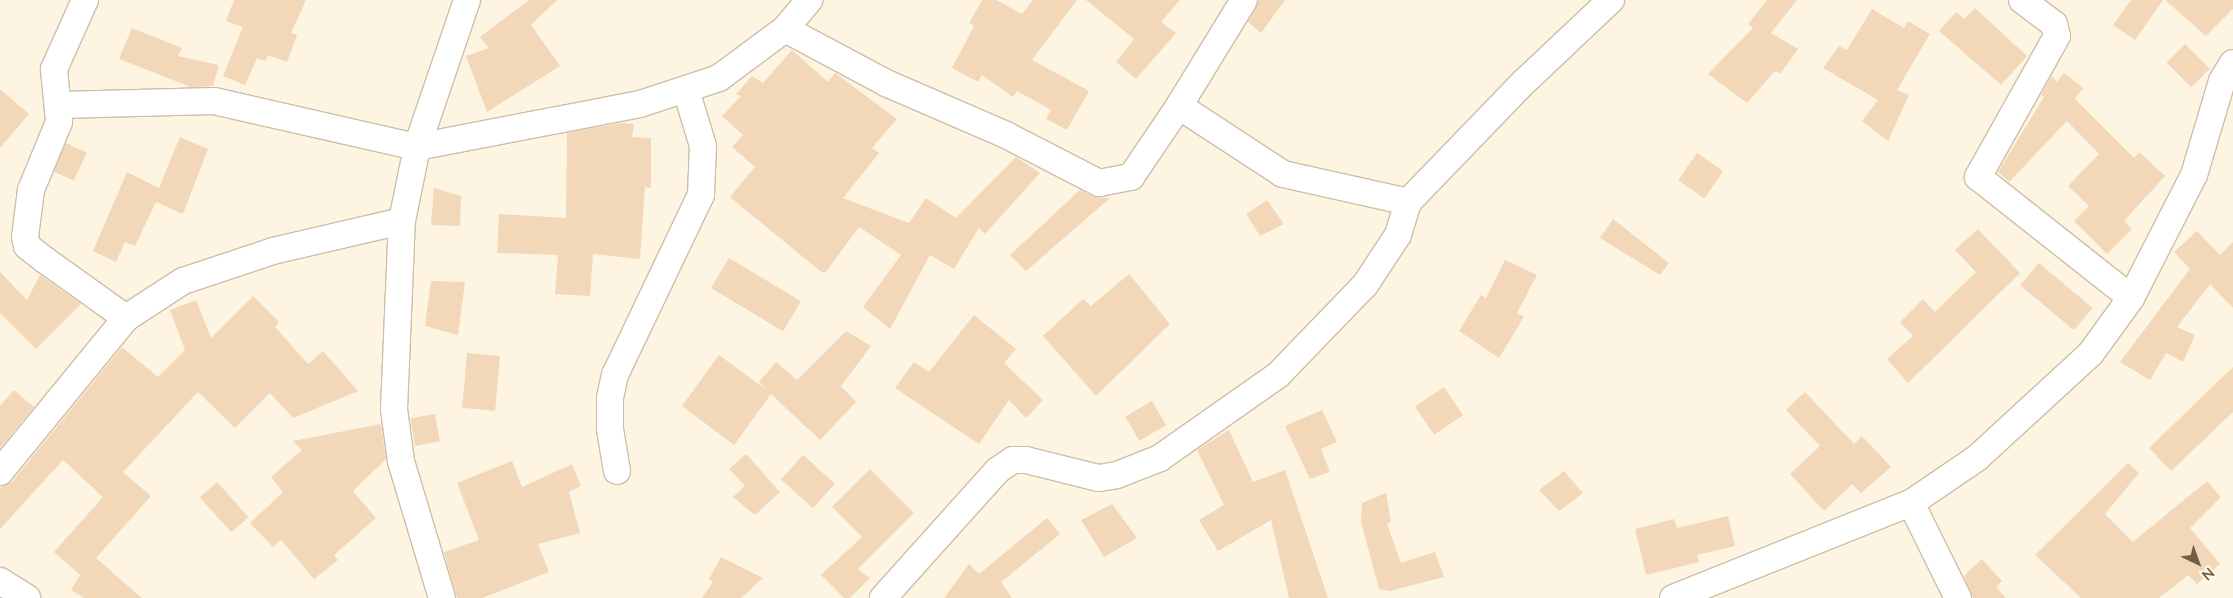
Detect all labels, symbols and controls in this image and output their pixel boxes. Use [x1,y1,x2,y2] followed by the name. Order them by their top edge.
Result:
[2173,538,2223,588] north arrow
[2199,565,2218,584] text: N

